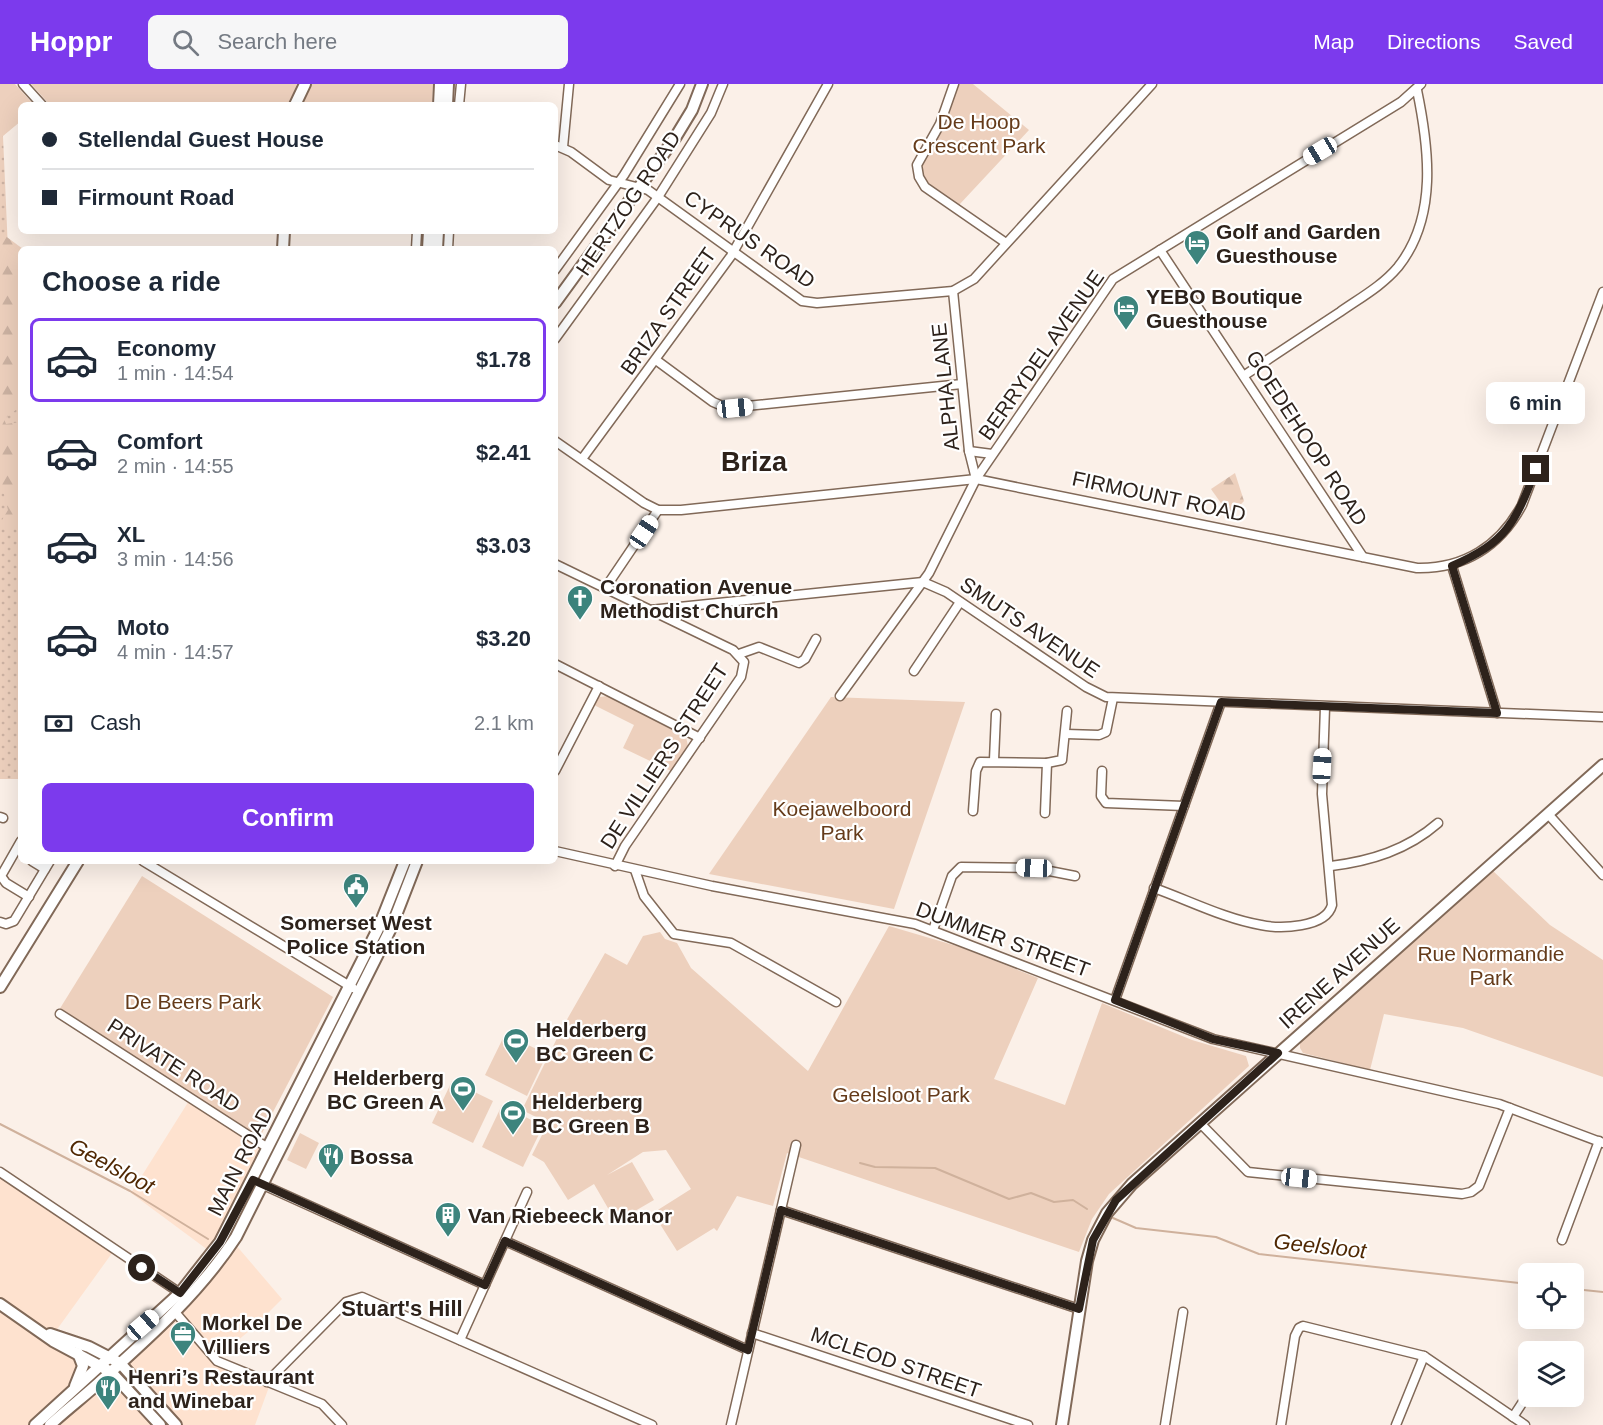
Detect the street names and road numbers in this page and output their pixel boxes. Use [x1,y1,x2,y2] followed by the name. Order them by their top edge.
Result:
[571,127,685,279] street label: HERTZOG ROAD
[680,185,820,293] street label: CYPRUS ROAD
[616,243,720,379] street label: BRIZA STREET
[974,266,1108,444] street label: BERRYDEL AVENUE
[927,322,963,452] street label: ALPHA LANE
[1242,346,1372,530] street label: GOEDEHOOP ROAD
[1070,466,1248,526] street label: FIRMOUNT ROAD
[956,572,1104,682] street label: SMUTS AVENUE
[596,659,733,853] street label: DE VILLIERS STREET
[913,897,1093,981] street label: DUMMER STREET
[1274,913,1404,1033] street label: IRENE AVENUE
[103,1014,245,1116] street label: PRIVATE ROAD
[203,1103,277,1219] street label: MAIN ROAD
[808,1322,984,1402] street label: MCLEOD STREET

